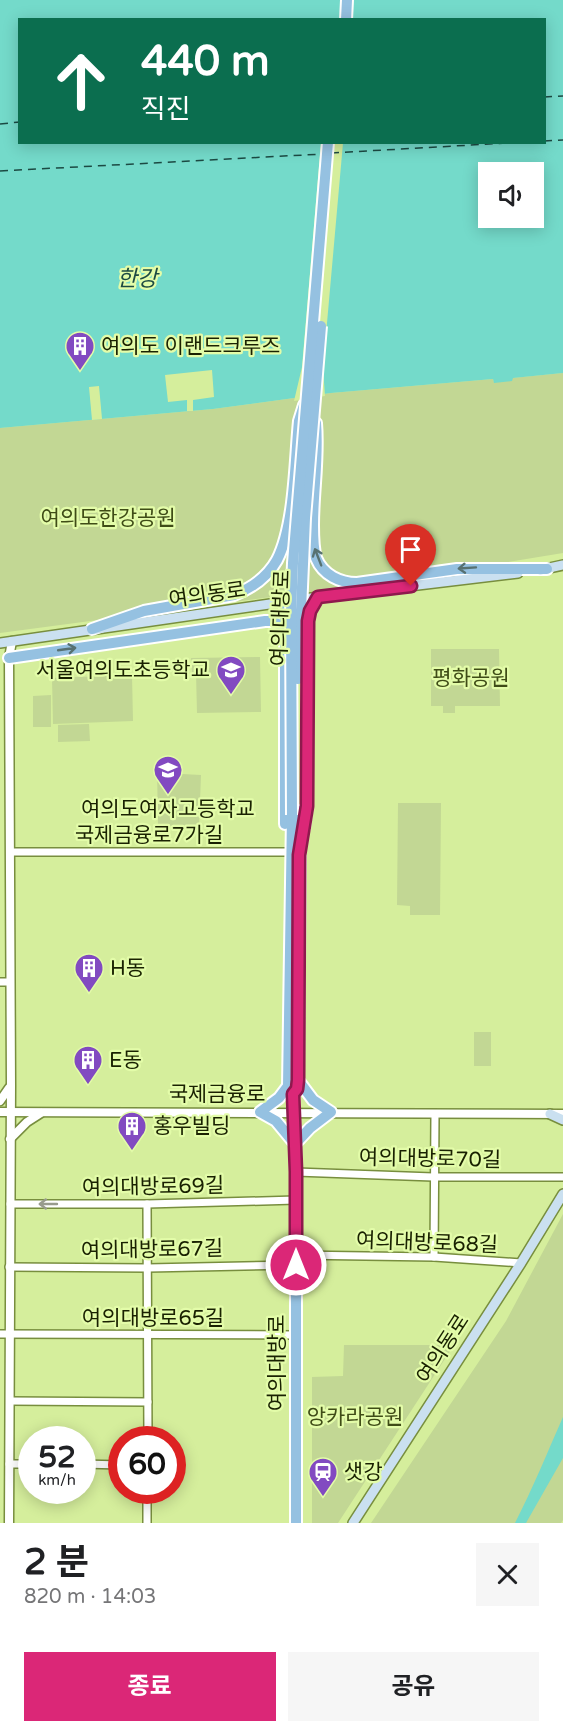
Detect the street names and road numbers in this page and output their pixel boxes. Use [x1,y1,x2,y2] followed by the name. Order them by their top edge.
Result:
[267,569,295,667] street label: 여의대방로
[167,577,247,613] street label: 여의동로
[75,823,223,848] street label: 국제금융로7가길
[169,1082,265,1107] street label: 국제금융로
[359,1145,501,1173] street label: 여의대방로70길
[82,1173,224,1201] street label: 여의대방로69길
[355,1228,499,1258] street label: 여의대방로68길
[81,1236,223,1264] street label: 여의대방로67길
[82,1306,224,1331] street label: 여의대방로65길
[411,1310,475,1388] street label: 여의동로
[265,1315,290,1411] street label: 여의대방로

